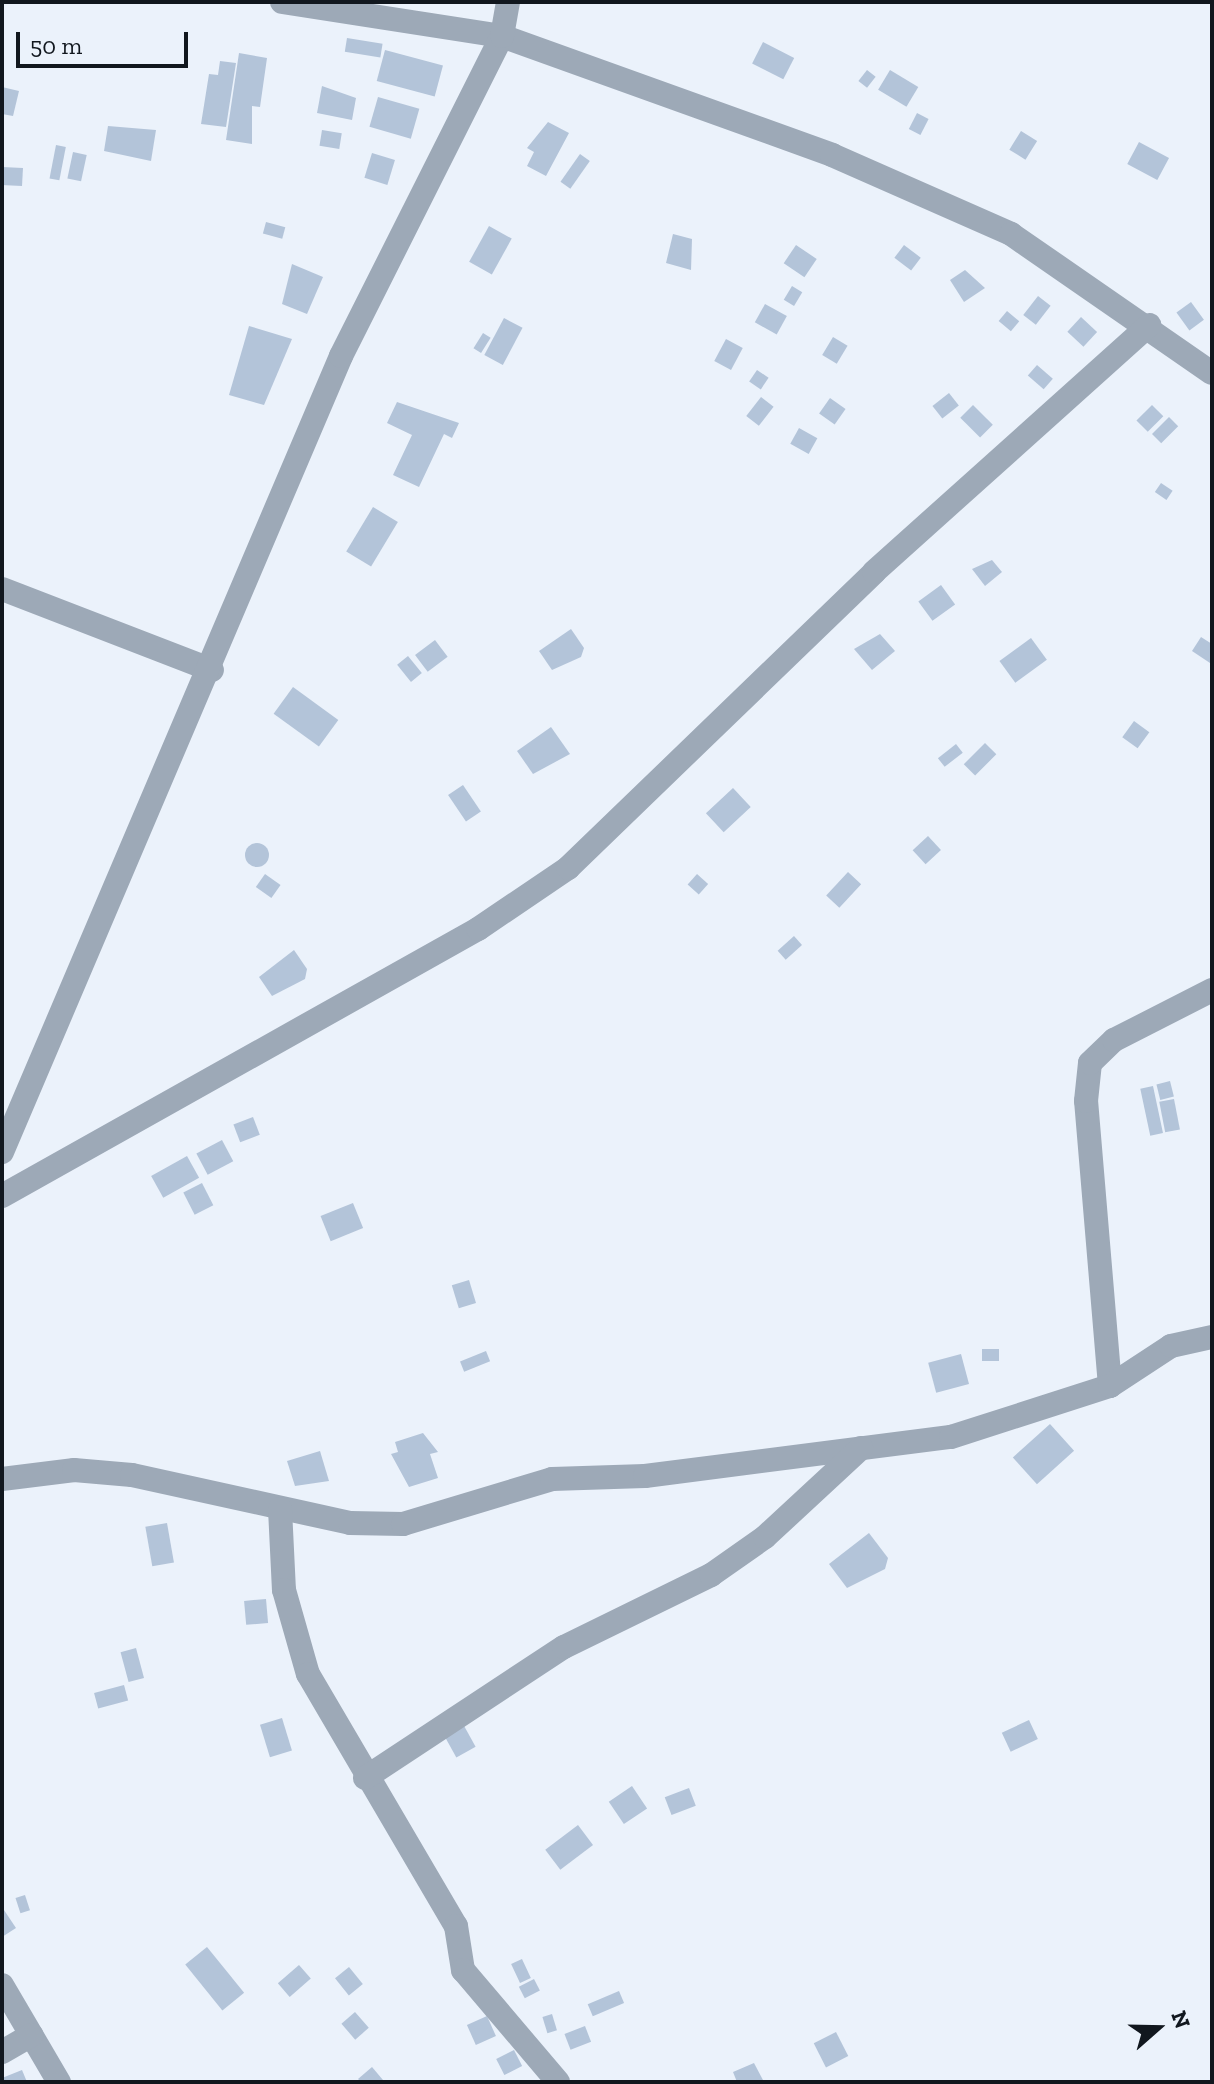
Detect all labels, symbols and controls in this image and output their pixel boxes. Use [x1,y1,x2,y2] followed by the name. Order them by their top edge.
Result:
[20,16,192,66] scale bar
[30,31,82,60] text: 50 m
[1118,1988,1198,2068] north arrow
[1165,2007,1197,2032] text: N

